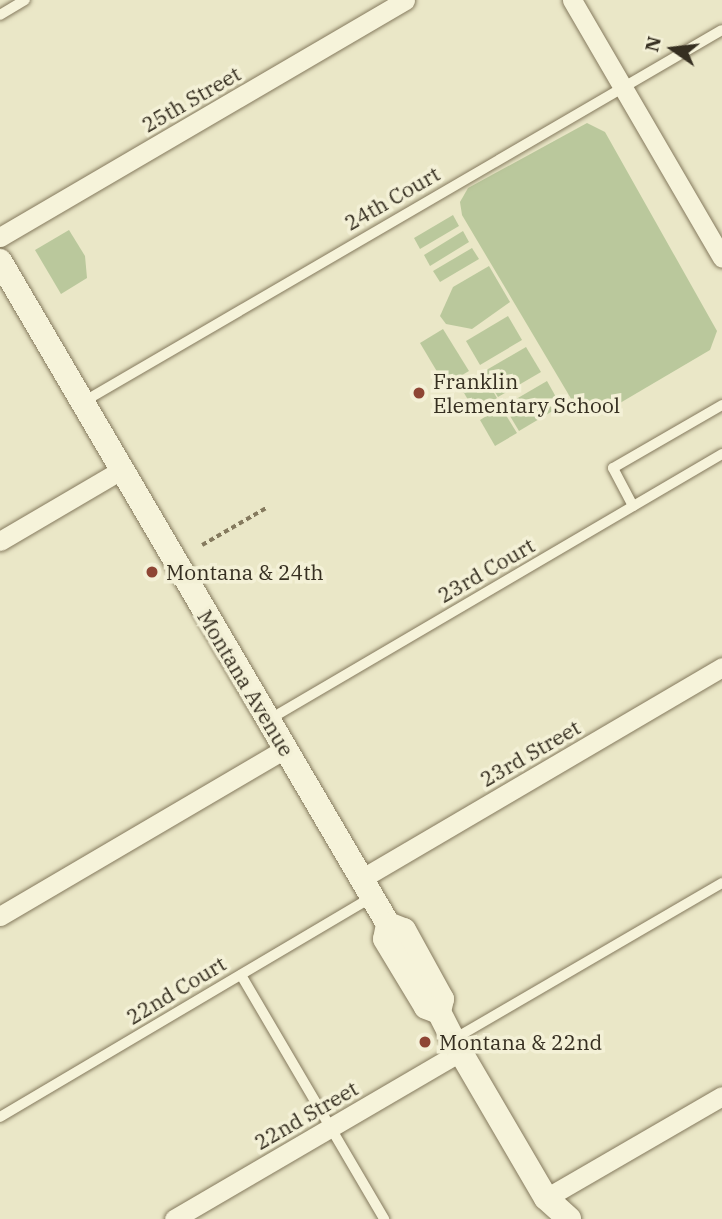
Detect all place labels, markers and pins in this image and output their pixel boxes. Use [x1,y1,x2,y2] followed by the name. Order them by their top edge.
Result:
[433,368,620,418] place label: Franklin Elementary School
[411,385,427,401] marker: Franklin Elementary School
[166,559,324,585] place label: Montana & 24th
[144,564,160,580] marker: Montana & 24th
[439,1029,602,1055] place label: Montana & 22nd
[417,1034,433,1050] marker: Montana & 22nd

